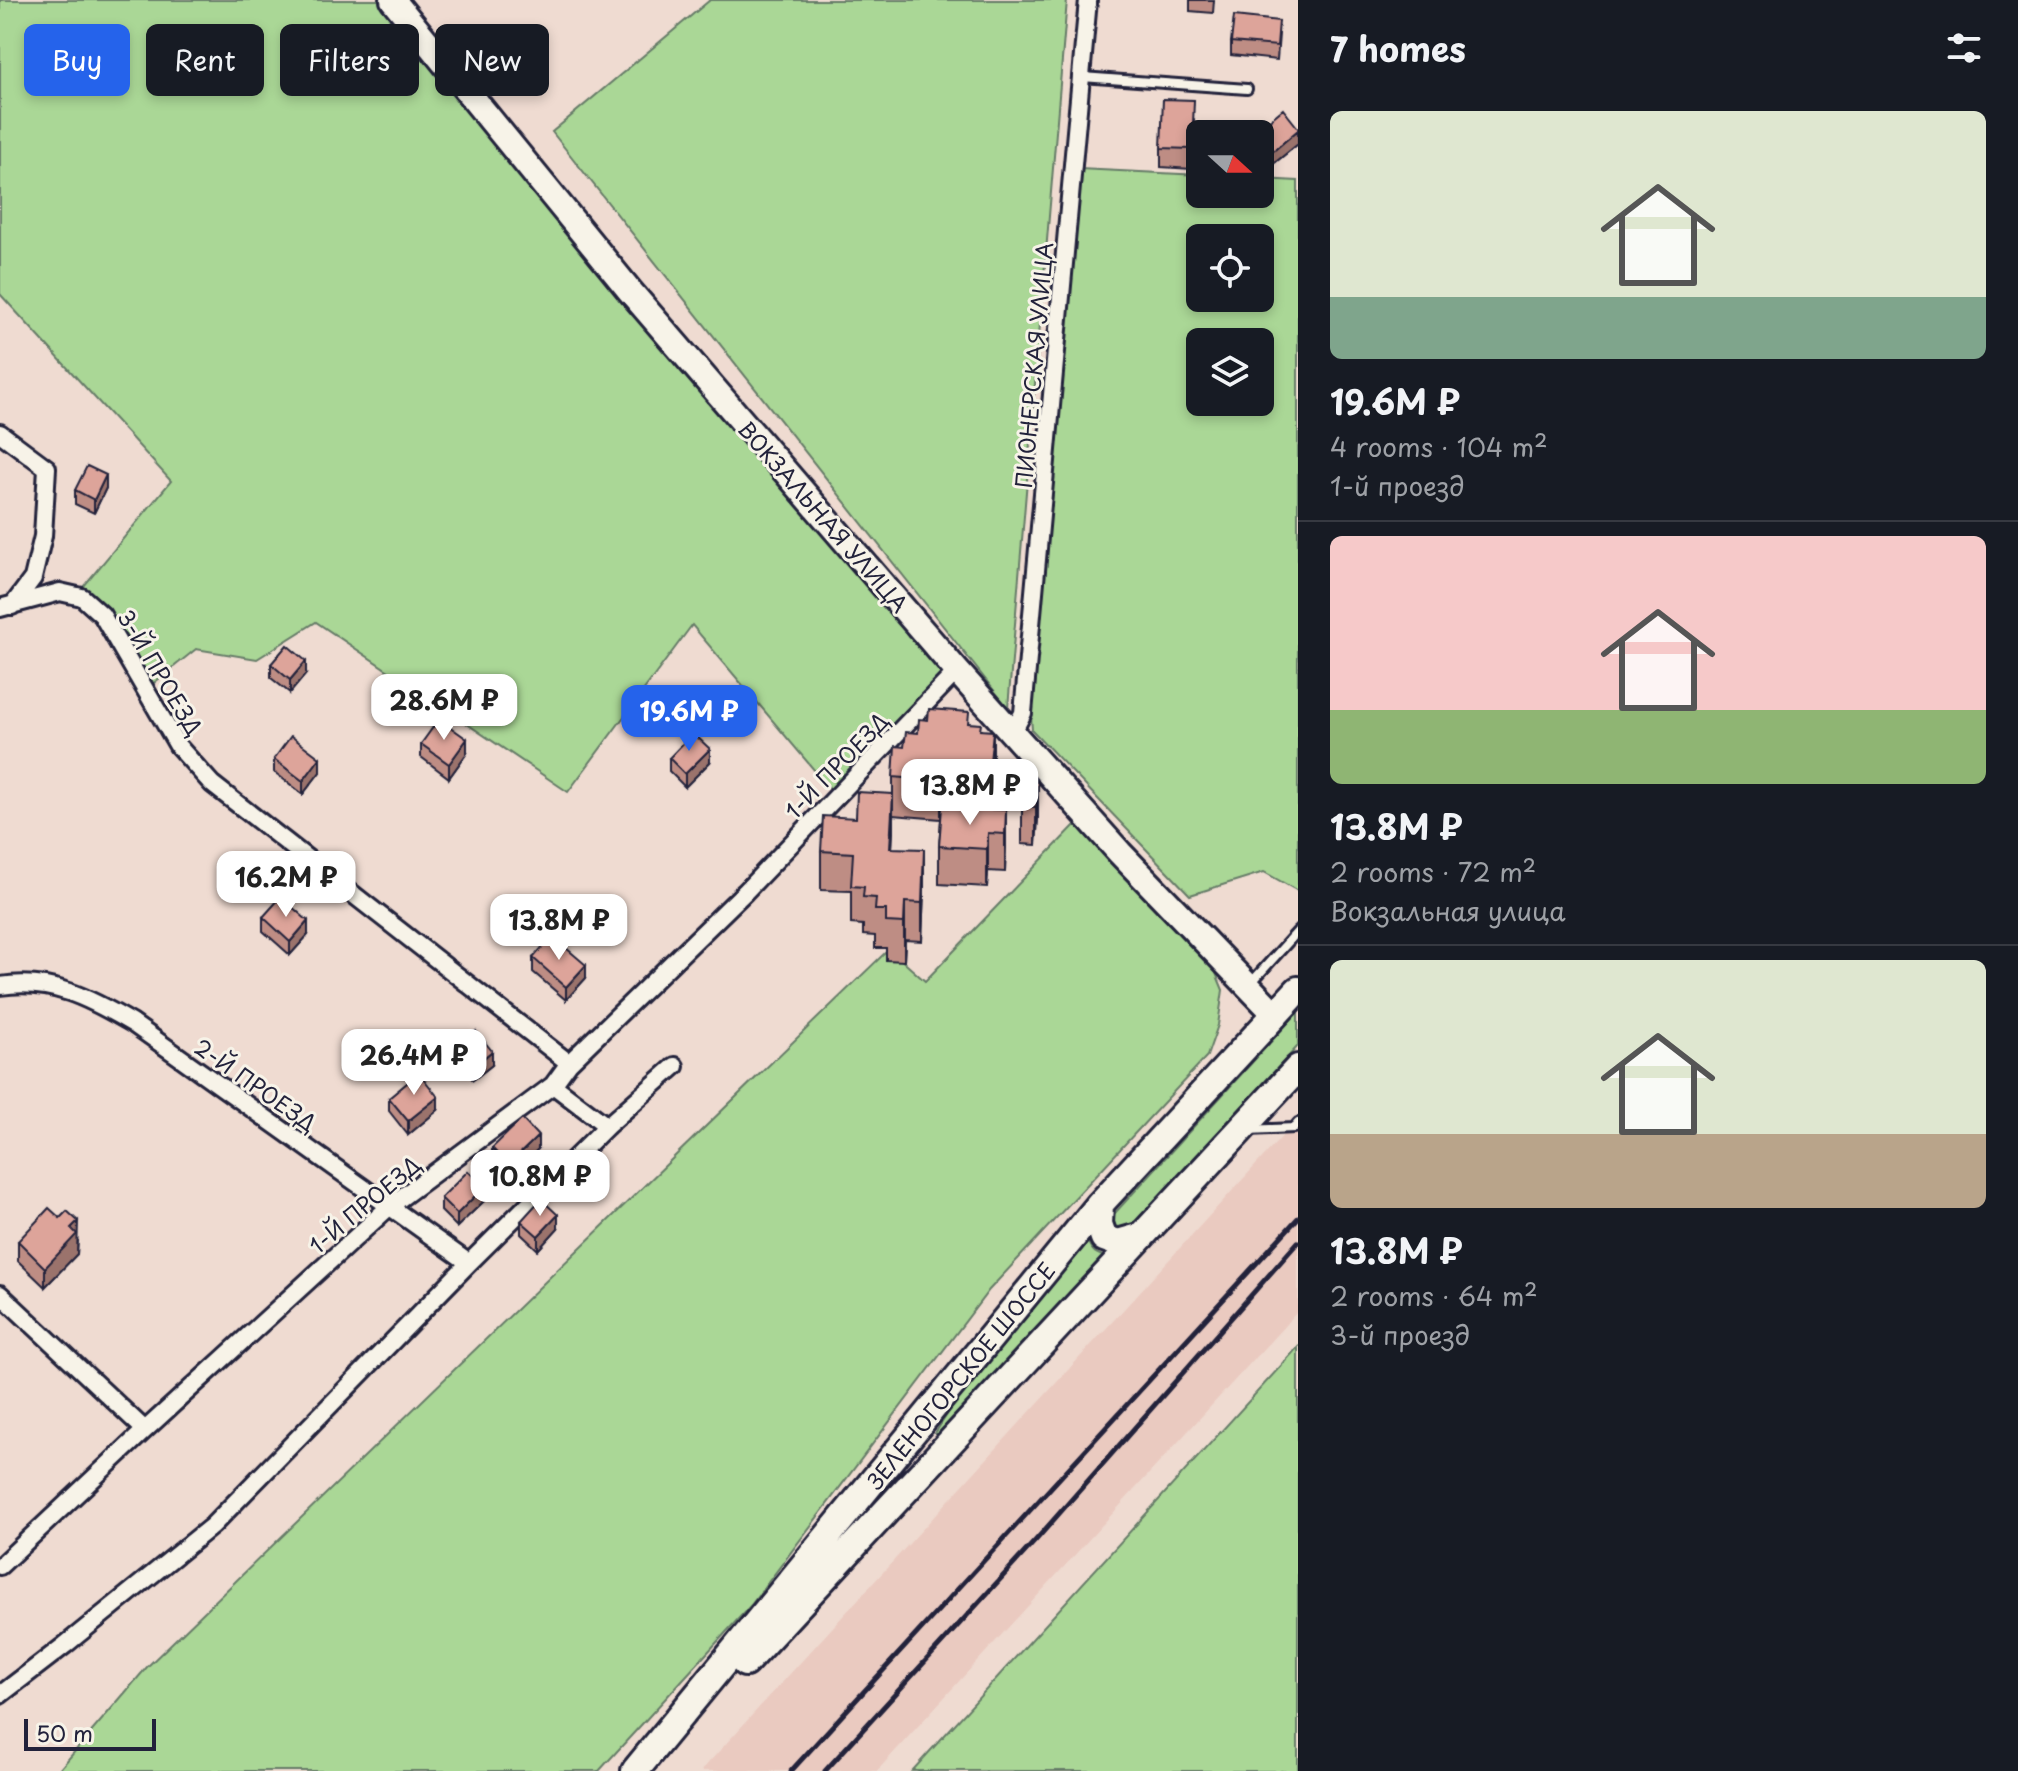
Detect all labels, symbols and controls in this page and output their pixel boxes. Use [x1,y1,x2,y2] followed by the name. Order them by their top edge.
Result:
[1330,22,1466,74] text: 7 homes
[24,24,130,96] chip: Buy
[146,24,264,96] chip: Rent
[280,24,419,96] chip: Filters
[435,24,549,96] chip: New
[1942,26,1986,70] icon: filters
[1186,120,1274,208] north arrow
[1186,120,1274,416] map controls
[1586,163,1730,307] icon: home
[1186,224,1274,312] button: locate
[1006,240,1060,489] street label: ПИОНЕРСКАЯ УЛИЦА
[1186,328,1274,416] button: layers
[1330,375,1460,427] text: 19.6M ₽
[731,413,917,619] street label: ВОКЗАЛЬНАЯ УЛИЦА
[1330,427,1548,466] text: 4 rooms · 104 m²
[1330,466,1465,505] text: 1-й проезд
[1586,588,1730,732] icon: home
[110,603,212,741] street label: 3-Й ПРОЕЗД
[370,674,518,742] pin: 28.6M ₽
[389,680,499,719] text: 28.6M ₽
[615,685,763,753] pin: 19.6M ₽
[639,691,739,730] text: 19.6M ₽
[777,704,895,826] street label: 1-Й ПРОЕЗД
[896,759,1044,827] pin: 13.8M ₽
[919,765,1021,804] text: 13.8M ₽
[1330,800,1463,852] text: 13.8M ₽
[212,851,360,919] pin: 16.2M ₽
[1330,852,1536,891] text: 2 rooms · 72 m²
[235,857,337,896] text: 16.2M ₽
[1330,891,1566,930] text: Вокзальная улица
[485,894,633,962] pin: 13.8M ₽
[508,900,610,939] text: 13.8M ₽
[1586,1012,1730,1156] icon: home
[340,1029,488,1097] pin: 26.4M ₽
[188,1030,324,1138] street label: 2-Й ПРОЕЗД
[359,1035,469,1074] text: 26.4M ₽
[301,1147,427,1261] street label: 1-Й ПРОЕЗД
[466,1150,614,1218] pin: 10.8M ₽
[489,1156,591,1195] text: 10.8M ₽
[1330,1224,1463,1276] text: 13.8M ₽
[857,1254,1062,1496] street label: ЗЕЛЕНОГОРСКОЕ ШОССЕ
[1330,1276,1538,1315] text: 2 rooms · 64 m²
[1330,1315,1470,1354] text: 3-й проезд
[24,1715,156,1751] scale bar
[36,1716,93,1749] text: 50 m

